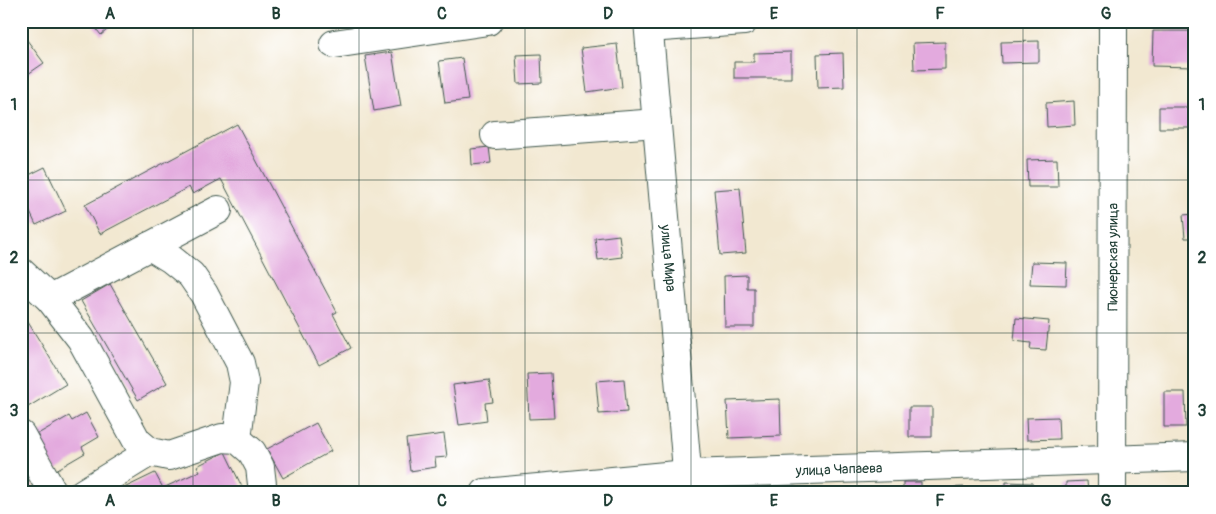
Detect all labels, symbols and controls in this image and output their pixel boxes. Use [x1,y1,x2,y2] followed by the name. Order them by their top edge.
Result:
[105,4,116,24] text: A
[271,4,281,24] text: B
[437,4,447,24] text: C
[603,4,613,24] text: D
[770,4,779,24] text: E
[935,4,945,24] text: F
[1101,4,1112,24] text: G
[11,95,17,115] text: 1
[1199,95,1205,115] text: 1
[1104,203,1122,311] street label: Пионерская улица
[657,223,679,292] street label: улица Мира
[10,248,19,268] text: 2
[1198,248,1207,268] text: 2
[10,401,19,421] text: 3
[1198,401,1207,421] text: 3
[794,459,883,479] street label: улица Чапаева
[105,491,116,511] text: A
[271,491,281,511] text: B
[437,491,447,511] text: C
[603,491,613,511] text: D
[770,491,779,511] text: E
[935,491,945,511] text: F
[1101,491,1112,511] text: G

